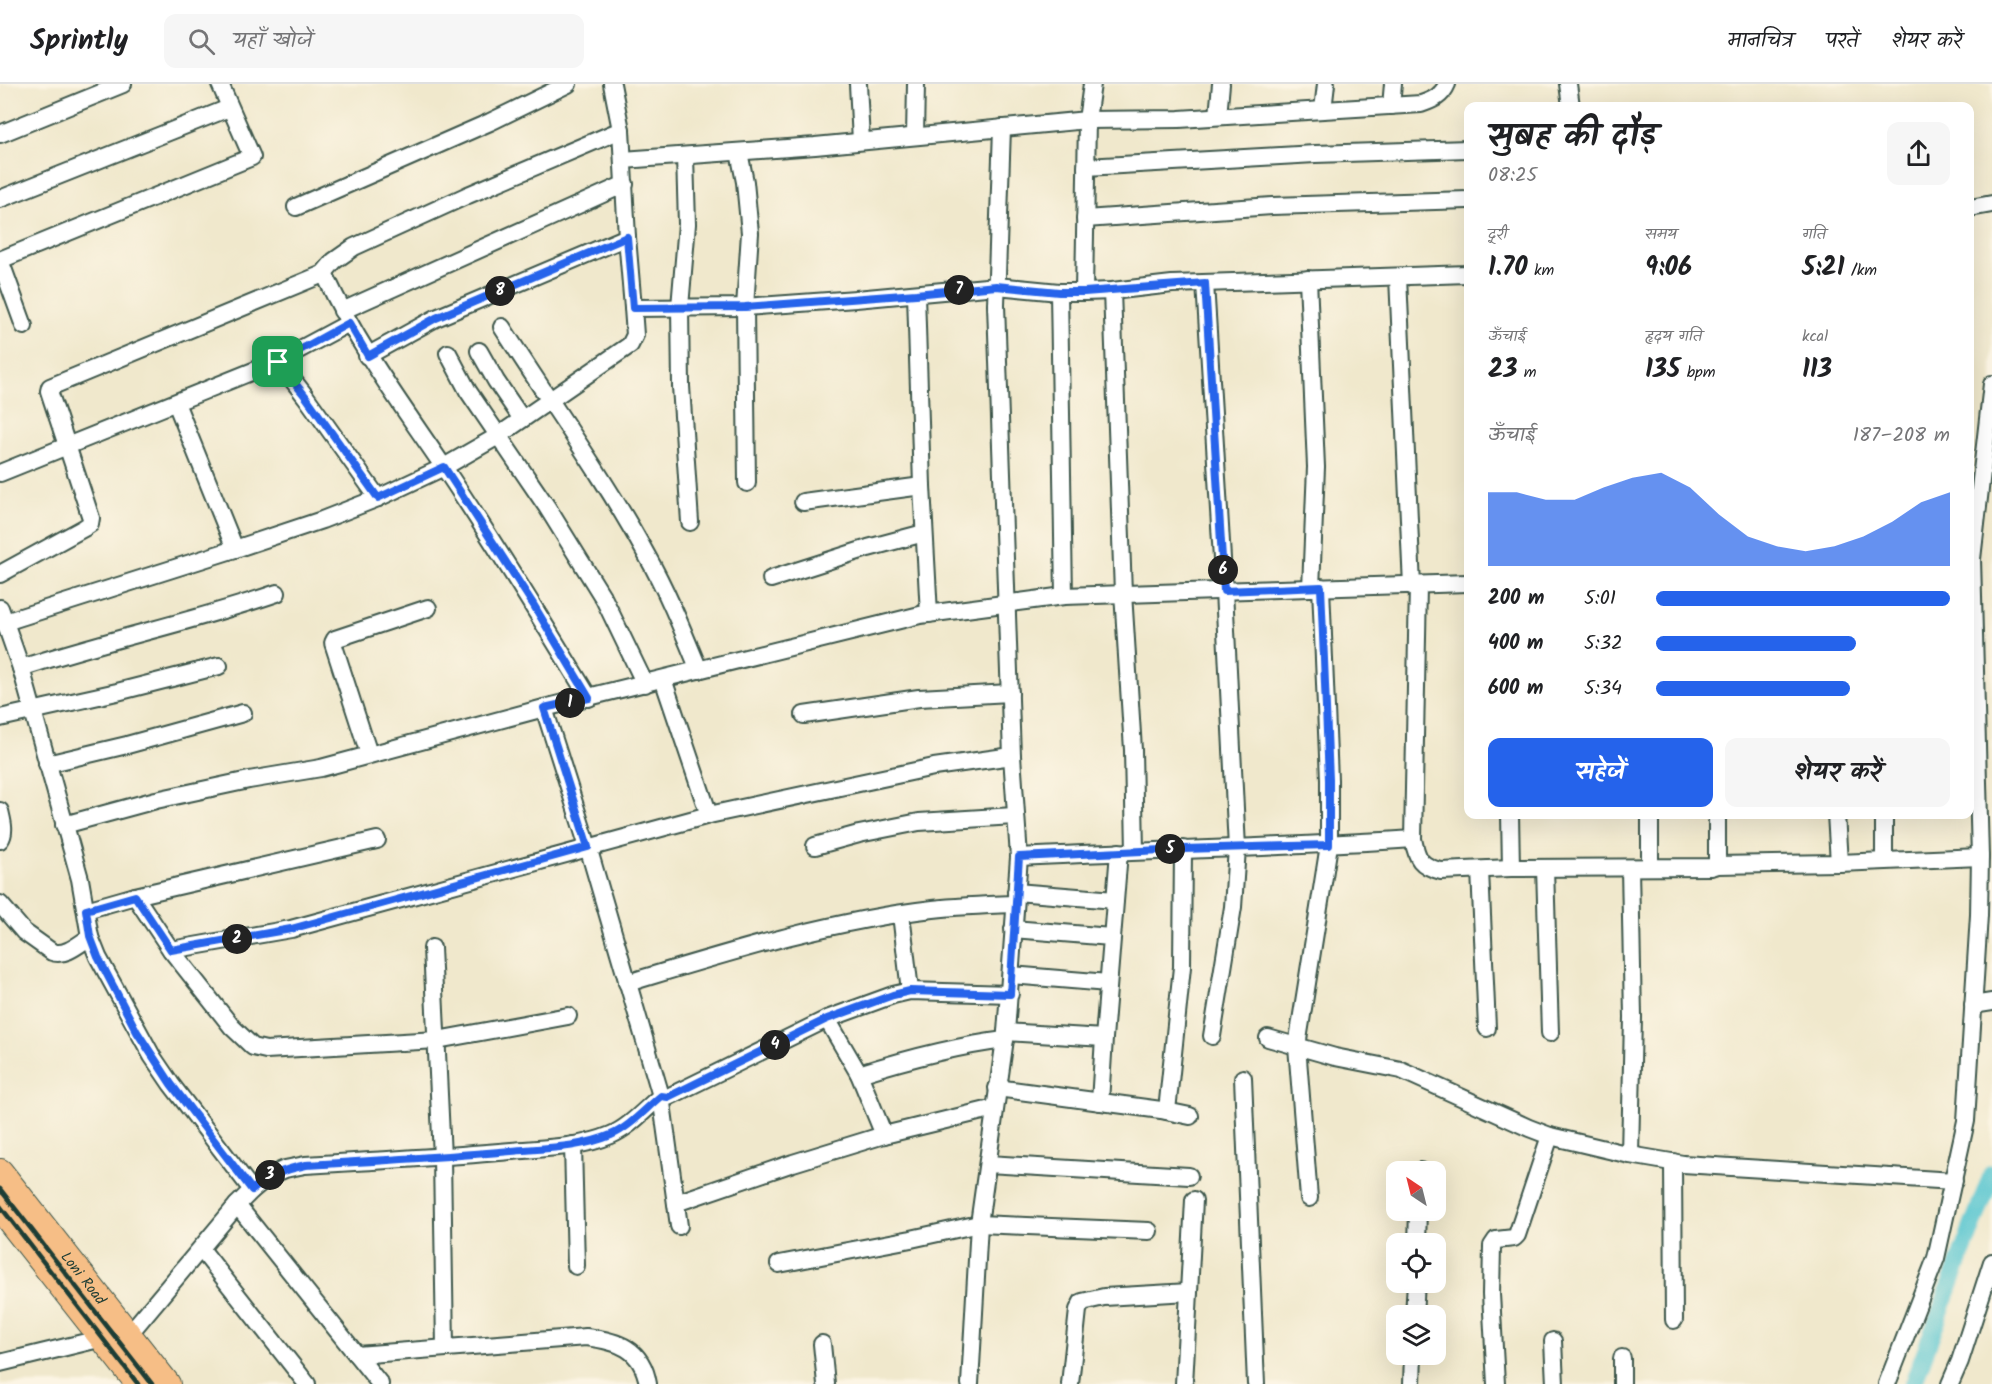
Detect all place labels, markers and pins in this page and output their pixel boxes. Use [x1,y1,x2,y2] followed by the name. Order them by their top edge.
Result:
[944,275,974,305] pin: 7
[485,276,515,306] pin: 8
[252,336,303,387] pin
[1208,555,1238,585] pin: 6
[555,688,585,718] pin: 1
[1155,834,1185,864] pin: 5
[222,924,252,954] pin: 2
[760,1030,790,1060] pin: 4
[255,1160,285,1190] pin: 3

